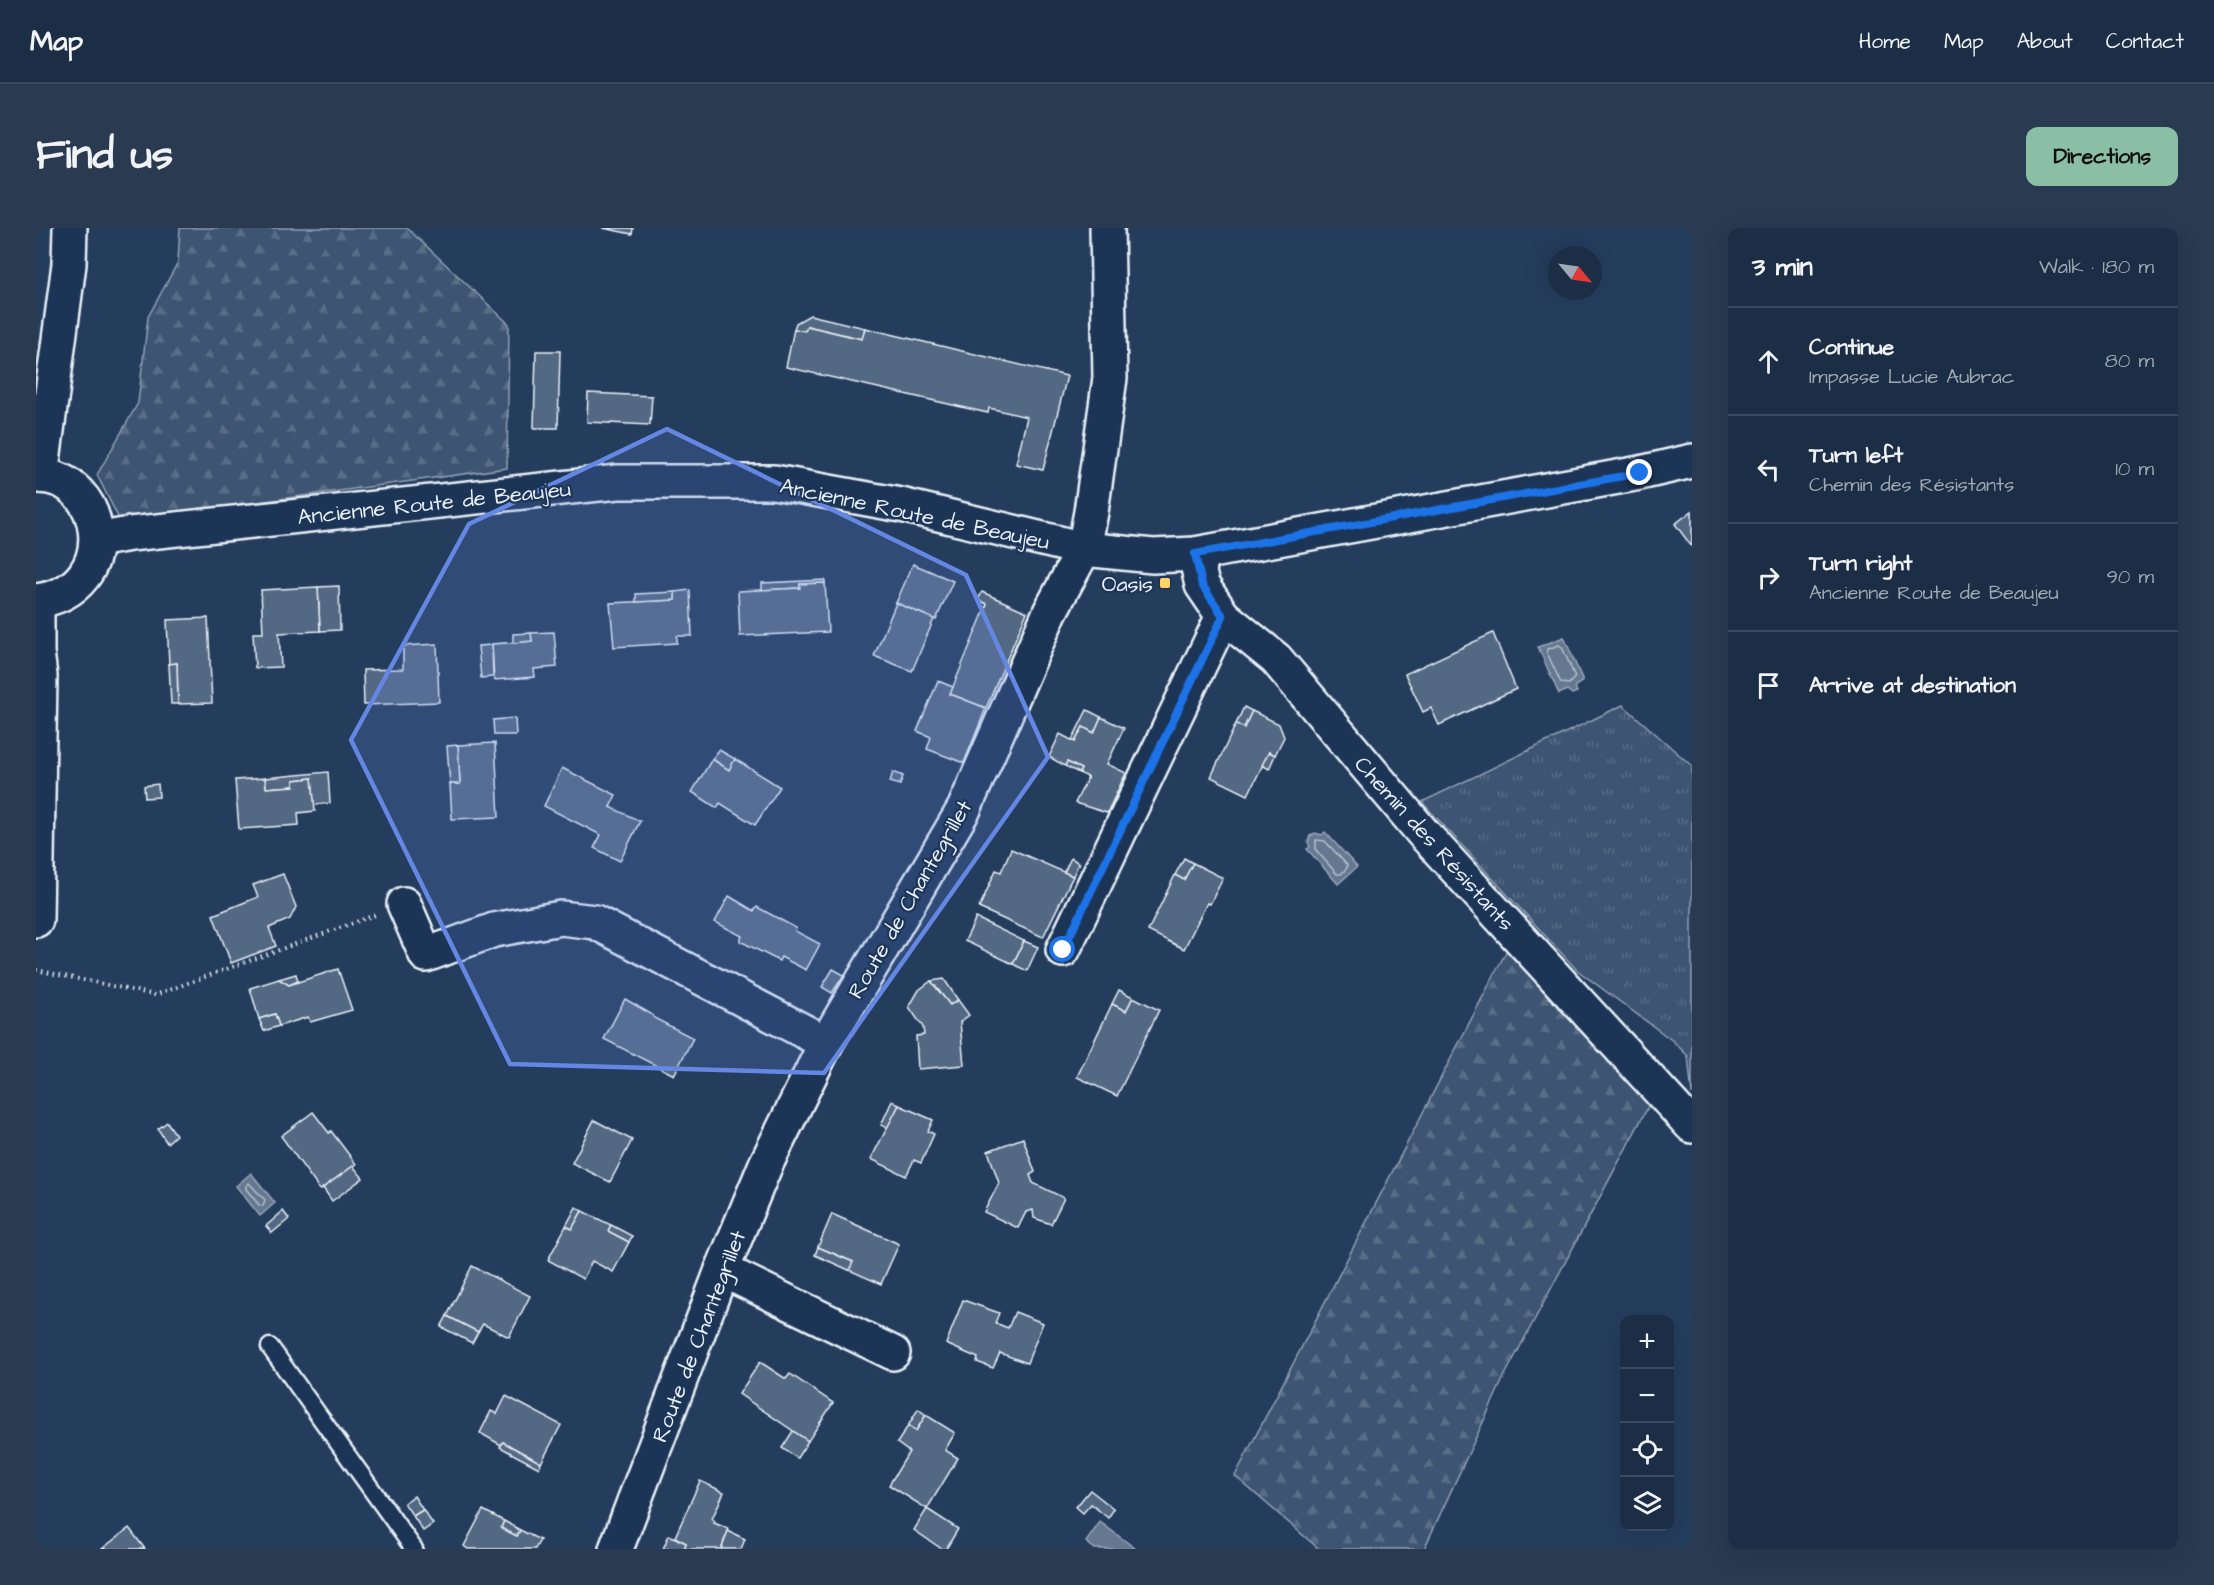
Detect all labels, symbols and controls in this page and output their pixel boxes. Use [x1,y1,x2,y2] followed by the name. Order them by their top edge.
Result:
[30,22,83,61] text: Map
[1859,27,1911,56] text: Home
[1944,27,1984,56] text: Map
[2017,27,2073,56] text: About
[2106,27,2184,56] text: Contact
[36,127,173,185] text: Find us
[2026,127,2178,186] button: Directions
[1548,246,1602,300] north arrow
[1752,249,1813,285] text: 3 min
[2039,253,2154,281] text: Walk · 180 m
[1809,332,1894,363] text: Continue
[1752,345,1785,378] icon: ahead
[2105,347,2154,375] text: 80 m
[1809,363,2014,391] text: Impasse Lucie Aubrac
[1809,440,1903,471] text: Turn left
[1752,453,1785,486] icon: left
[2115,455,2154,483] text: 10 m
[1626,459,1652,485] route end
[777,471,1052,558] street label: Ancienne Route de Beaujeu
[1809,471,2014,499] text: Chemin des Résistants
[296,474,572,533] street label: Ancienne Route de Beaujeu
[1809,548,1912,579] text: Turn right
[1752,561,1785,594] icon: right
[2106,563,2154,591] text: 90 m
[1102,569,1153,600] place label: Oasis
[1158,576,1172,590] marker: Oasis
[1809,579,2059,607] text: Ancienne Route de Beaujeu
[1752,669,1785,702] icon: arrive
[1809,670,2016,701] text: Arrive at destination
[1347,750,1521,938] street label: Chemin des Résistants
[841,795,981,1005] street label: Route de Chantegrillet
[1049,936,1075,962] route start
[645,1226,755,1447] street label: Route de Chantegrillet
[1620,1315,1674,1531] map controls
[1620,1315,1674,1369] button: +
[1620,1369,1674,1423] button: −
[1620,1423,1674,1477] button: locate
[1620,1477,1674,1531] button: layers

